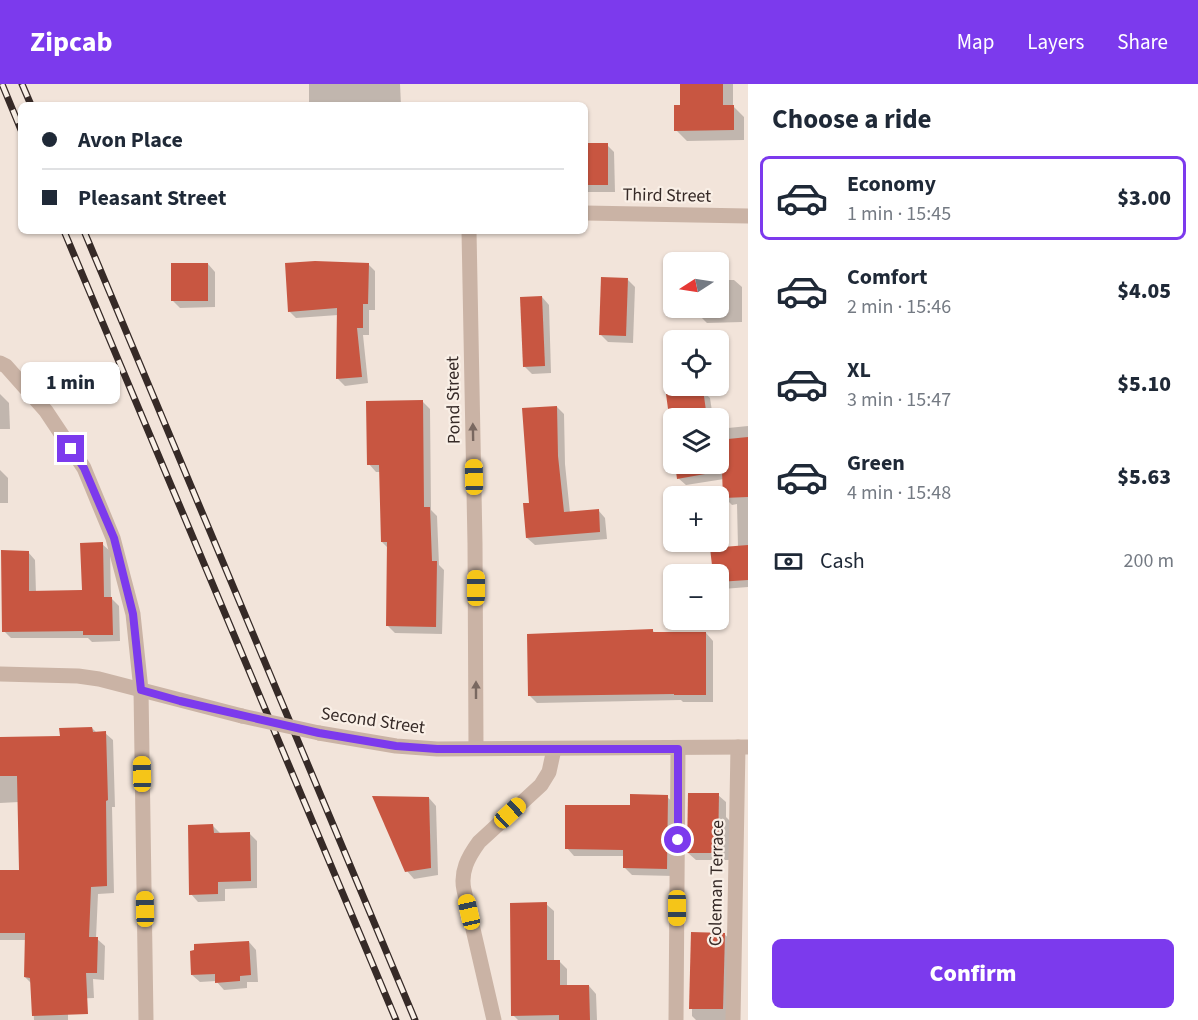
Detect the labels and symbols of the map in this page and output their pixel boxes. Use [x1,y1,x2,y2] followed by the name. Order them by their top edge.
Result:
[622,182,712,209] street label: Third Street
[663,252,729,318] north arrow
[440,356,467,444] street label: Pond Street
[22,362,121,404] callout: 1 min
[468,422,478,441] one-way arrow
[57,435,84,462] route end
[465,459,483,495] car
[467,570,485,606] car
[471,680,481,699] one-way arrow
[319,701,426,740] street label: Second Street
[133,756,151,792] car
[491,794,529,832] car
[703,820,730,946] street label: Coleman Terrace
[664,826,691,853] route start
[668,890,686,926] car
[136,891,154,927] car
[456,892,482,932] car

